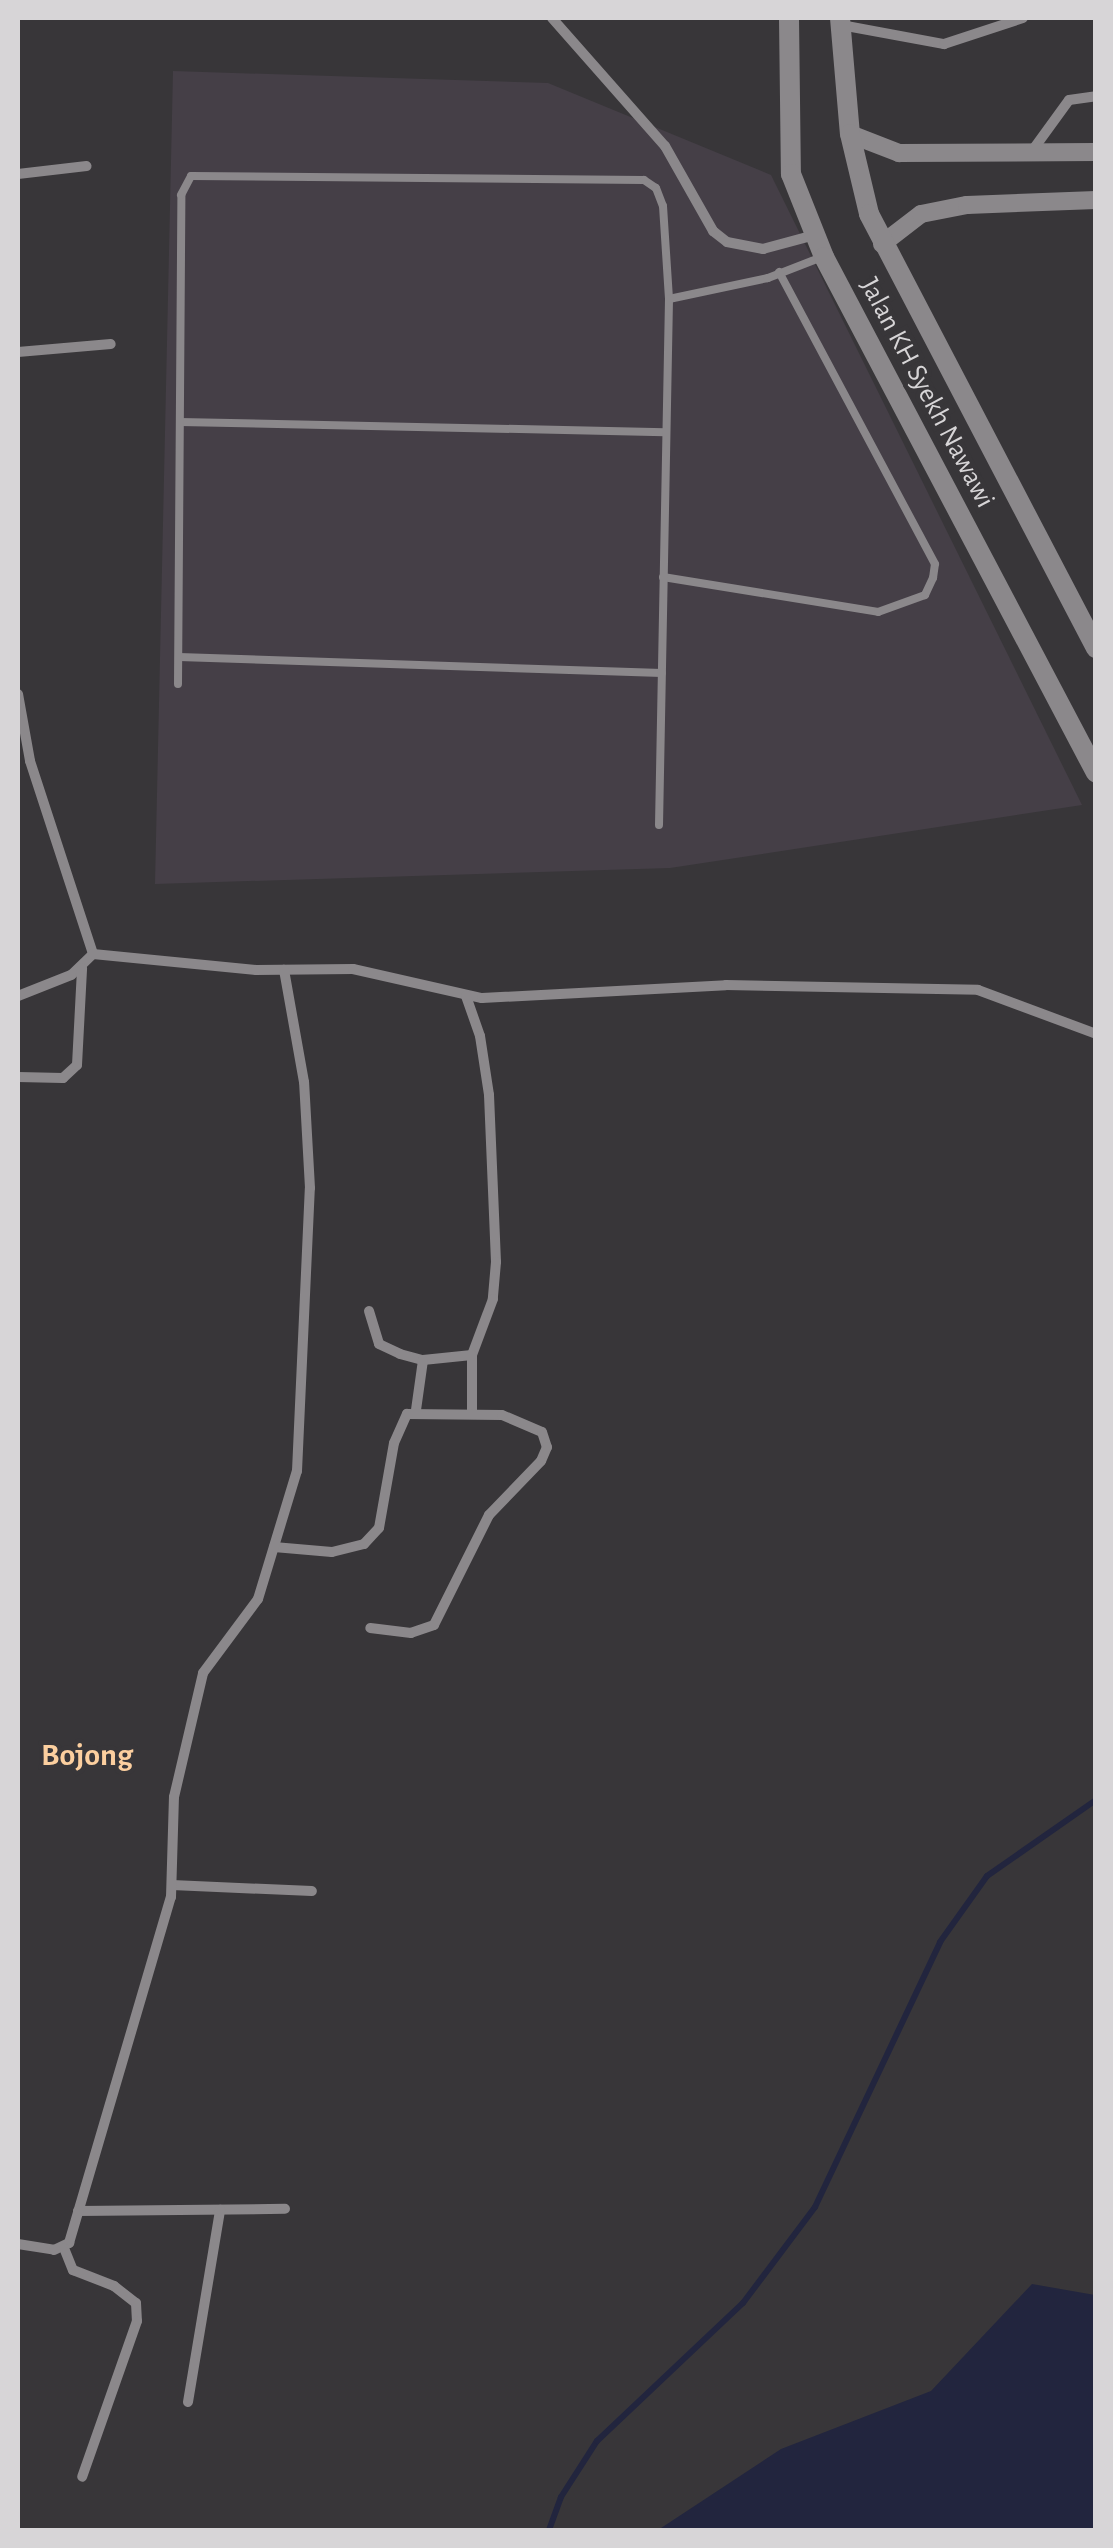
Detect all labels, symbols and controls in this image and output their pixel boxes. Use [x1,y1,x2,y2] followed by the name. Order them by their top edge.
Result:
[852,272,1002,514] street label: Jalan KH Syekh Nawawi
[41,1736,133,1774] district label: Bojong

